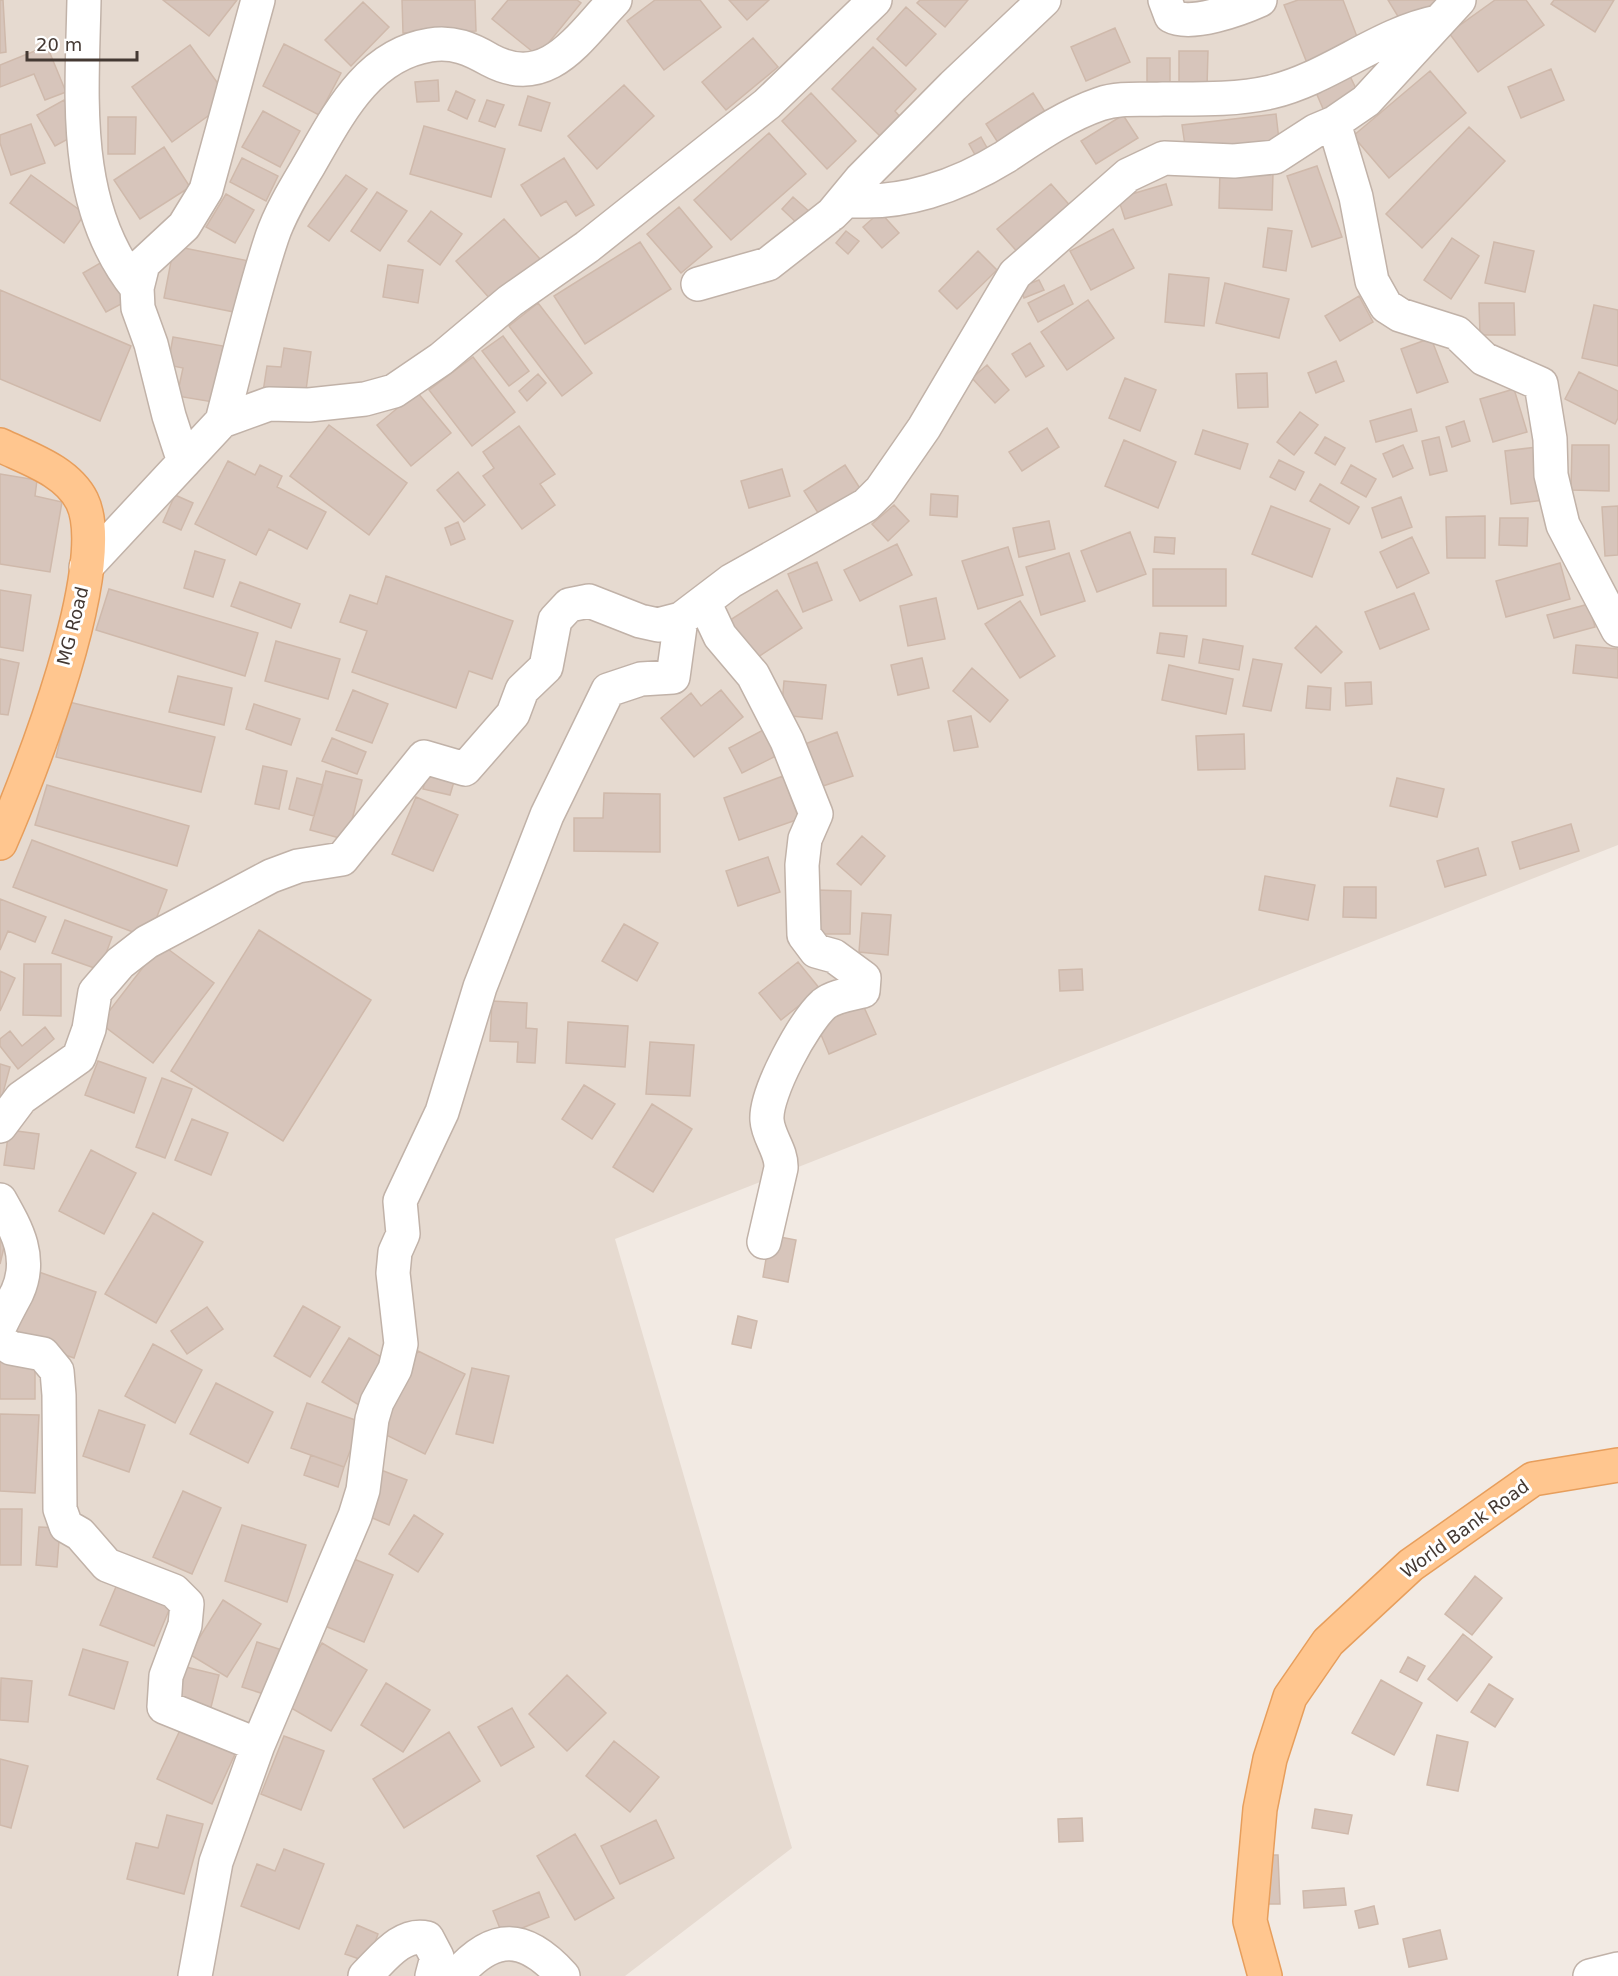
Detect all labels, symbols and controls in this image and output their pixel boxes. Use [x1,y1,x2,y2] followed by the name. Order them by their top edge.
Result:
[27,24,136,62] scale bar
[36,34,82,55] text: 20 m
[53,584,92,667] street label: MG Road
[1396,1475,1533,1582] street label: World Bank Road

